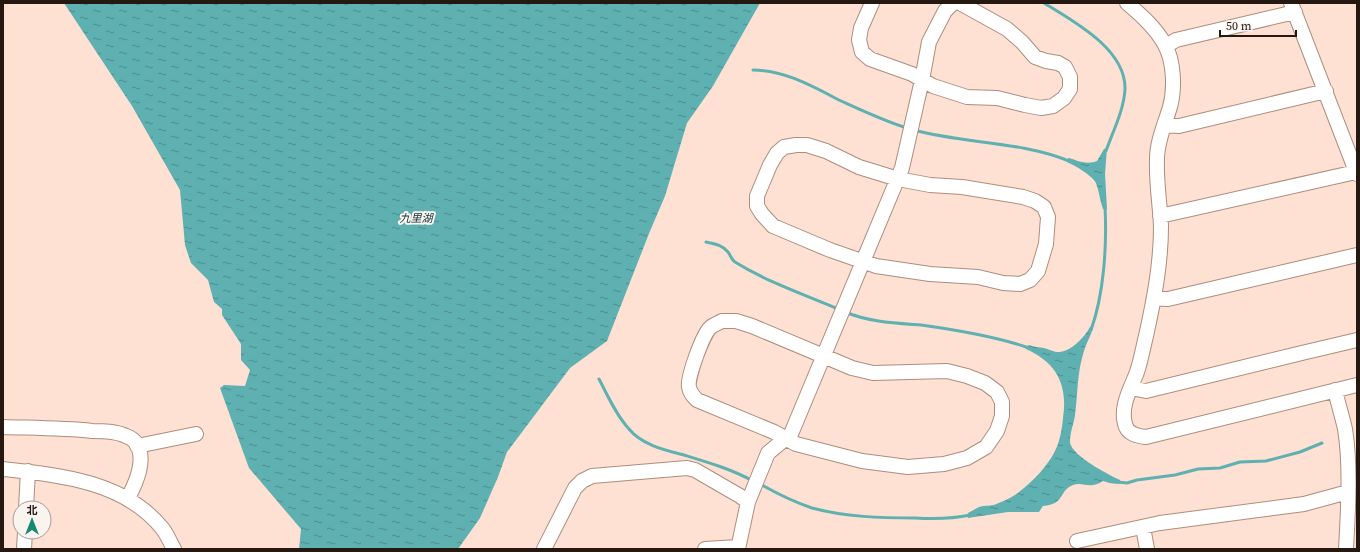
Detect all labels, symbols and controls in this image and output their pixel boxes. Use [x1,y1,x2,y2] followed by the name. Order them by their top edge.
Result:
[1220,12,1296,38] scale bar
[1226,18,1252,34] text: 50 m
[400,211,434,226] water label: 九里湖
[12,500,52,540] north arrow
[27,503,38,518] text: 北

